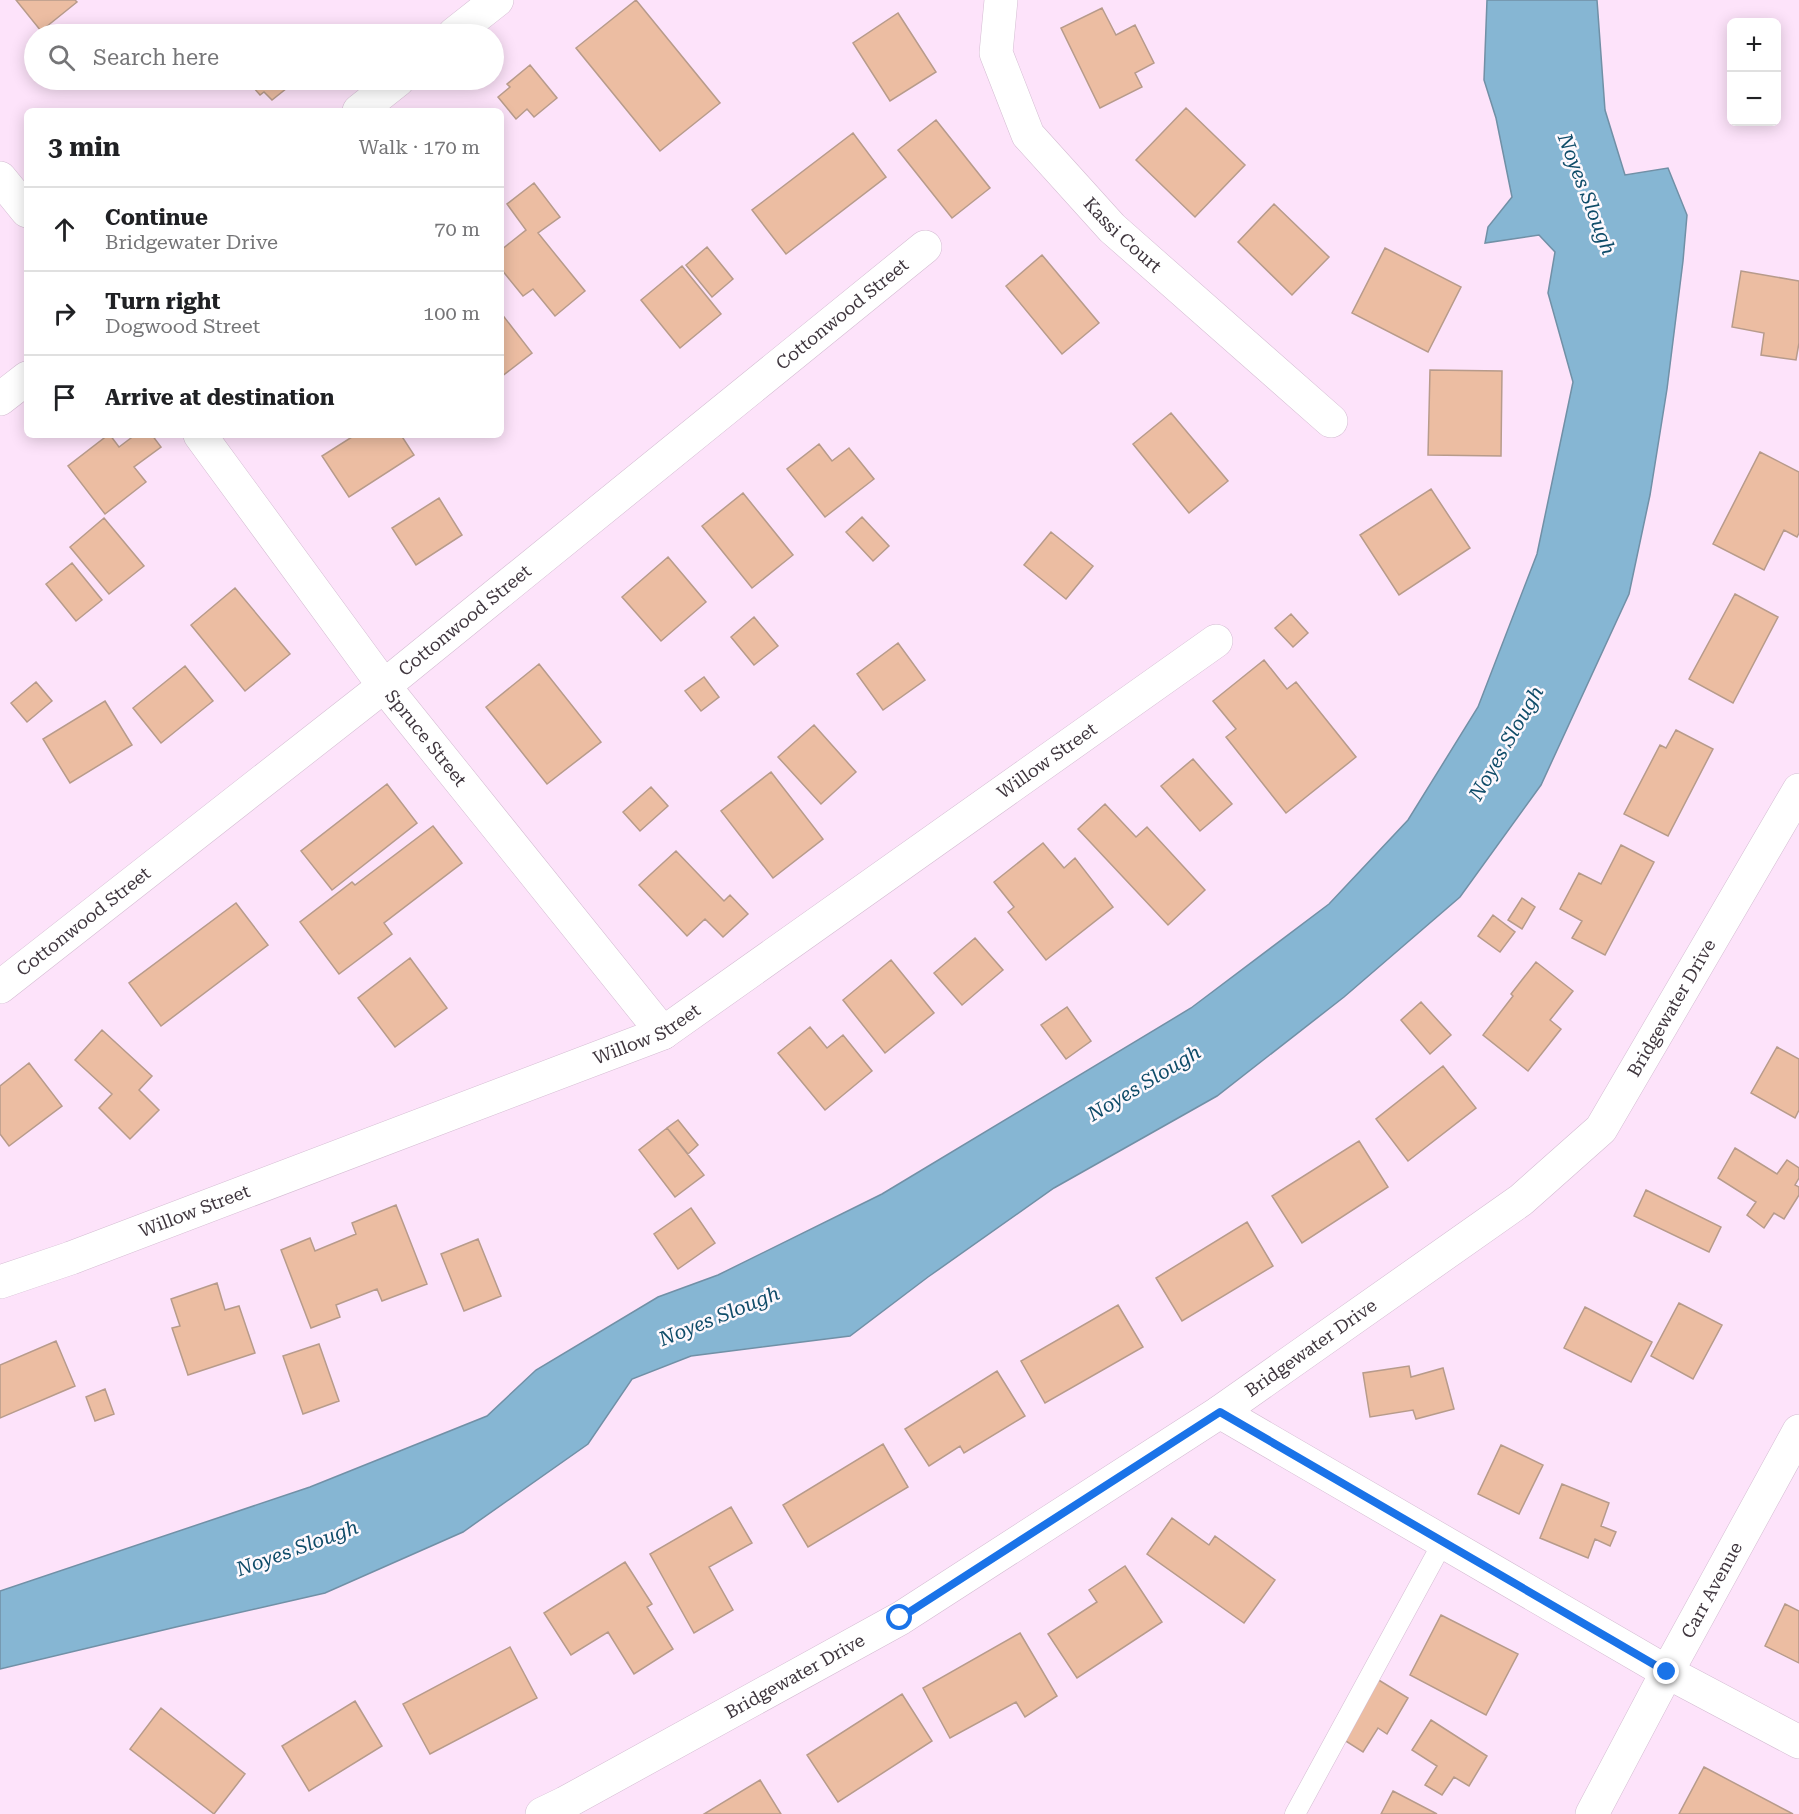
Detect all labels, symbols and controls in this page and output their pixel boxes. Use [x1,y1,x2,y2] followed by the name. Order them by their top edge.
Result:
[1727,18,1781,126] map controls
[1727,18,1781,72] button: +
[24,24,504,90] search box
[45,41,78,74] icon: search
[93,45,219,70] text: Search here
[1727,72,1781,126] button: −
[1553,129,1621,258] water label: Noyes Slough
[48,132,120,162] text: 3 min
[359,135,480,159] text: Walk · 170 m
[1080,193,1166,277] street label: Kassi Court
[105,205,208,230] text: Continue
[48,213,81,246] icon: ahead
[434,217,480,241] text: 70 m
[105,230,278,254] text: Bridgewater Drive
[771,254,913,374] street label: Cottonwood Street
[105,289,220,314] text: Turn right
[48,297,81,330] icon: right
[423,301,480,325] text: 100 m
[105,314,260,338] text: Dogwood Street
[48,381,81,414] icon: arrive
[105,385,334,410] text: Arrive at destination
[394,560,535,680] street label: Cottonwood Street
[1463,682,1548,805] water label: Noyes Slough
[381,685,472,790] street label: Spruce Street
[993,718,1101,803] street label: Willow Street
[12,862,155,980] street label: Cottonwood Street
[1623,935,1720,1080] street label: Bridgewater Drive
[590,999,704,1069] street label: Willow Street
[1082,1040,1205,1127] water label: Noyes Slough
[136,1180,253,1241] street label: Willow Street
[654,1281,783,1351] water label: Noyes Slough
[1241,1294,1380,1401] street label: Bridgewater Drive
[232,1515,361,1582] water label: Noyes Slough
[1677,1538,1746,1642] street label: Carr Avenue
[886,1604,912,1630] route start
[721,1629,868,1723] street label: Bridgewater Drive
[1653,1658,1679,1684] route end

